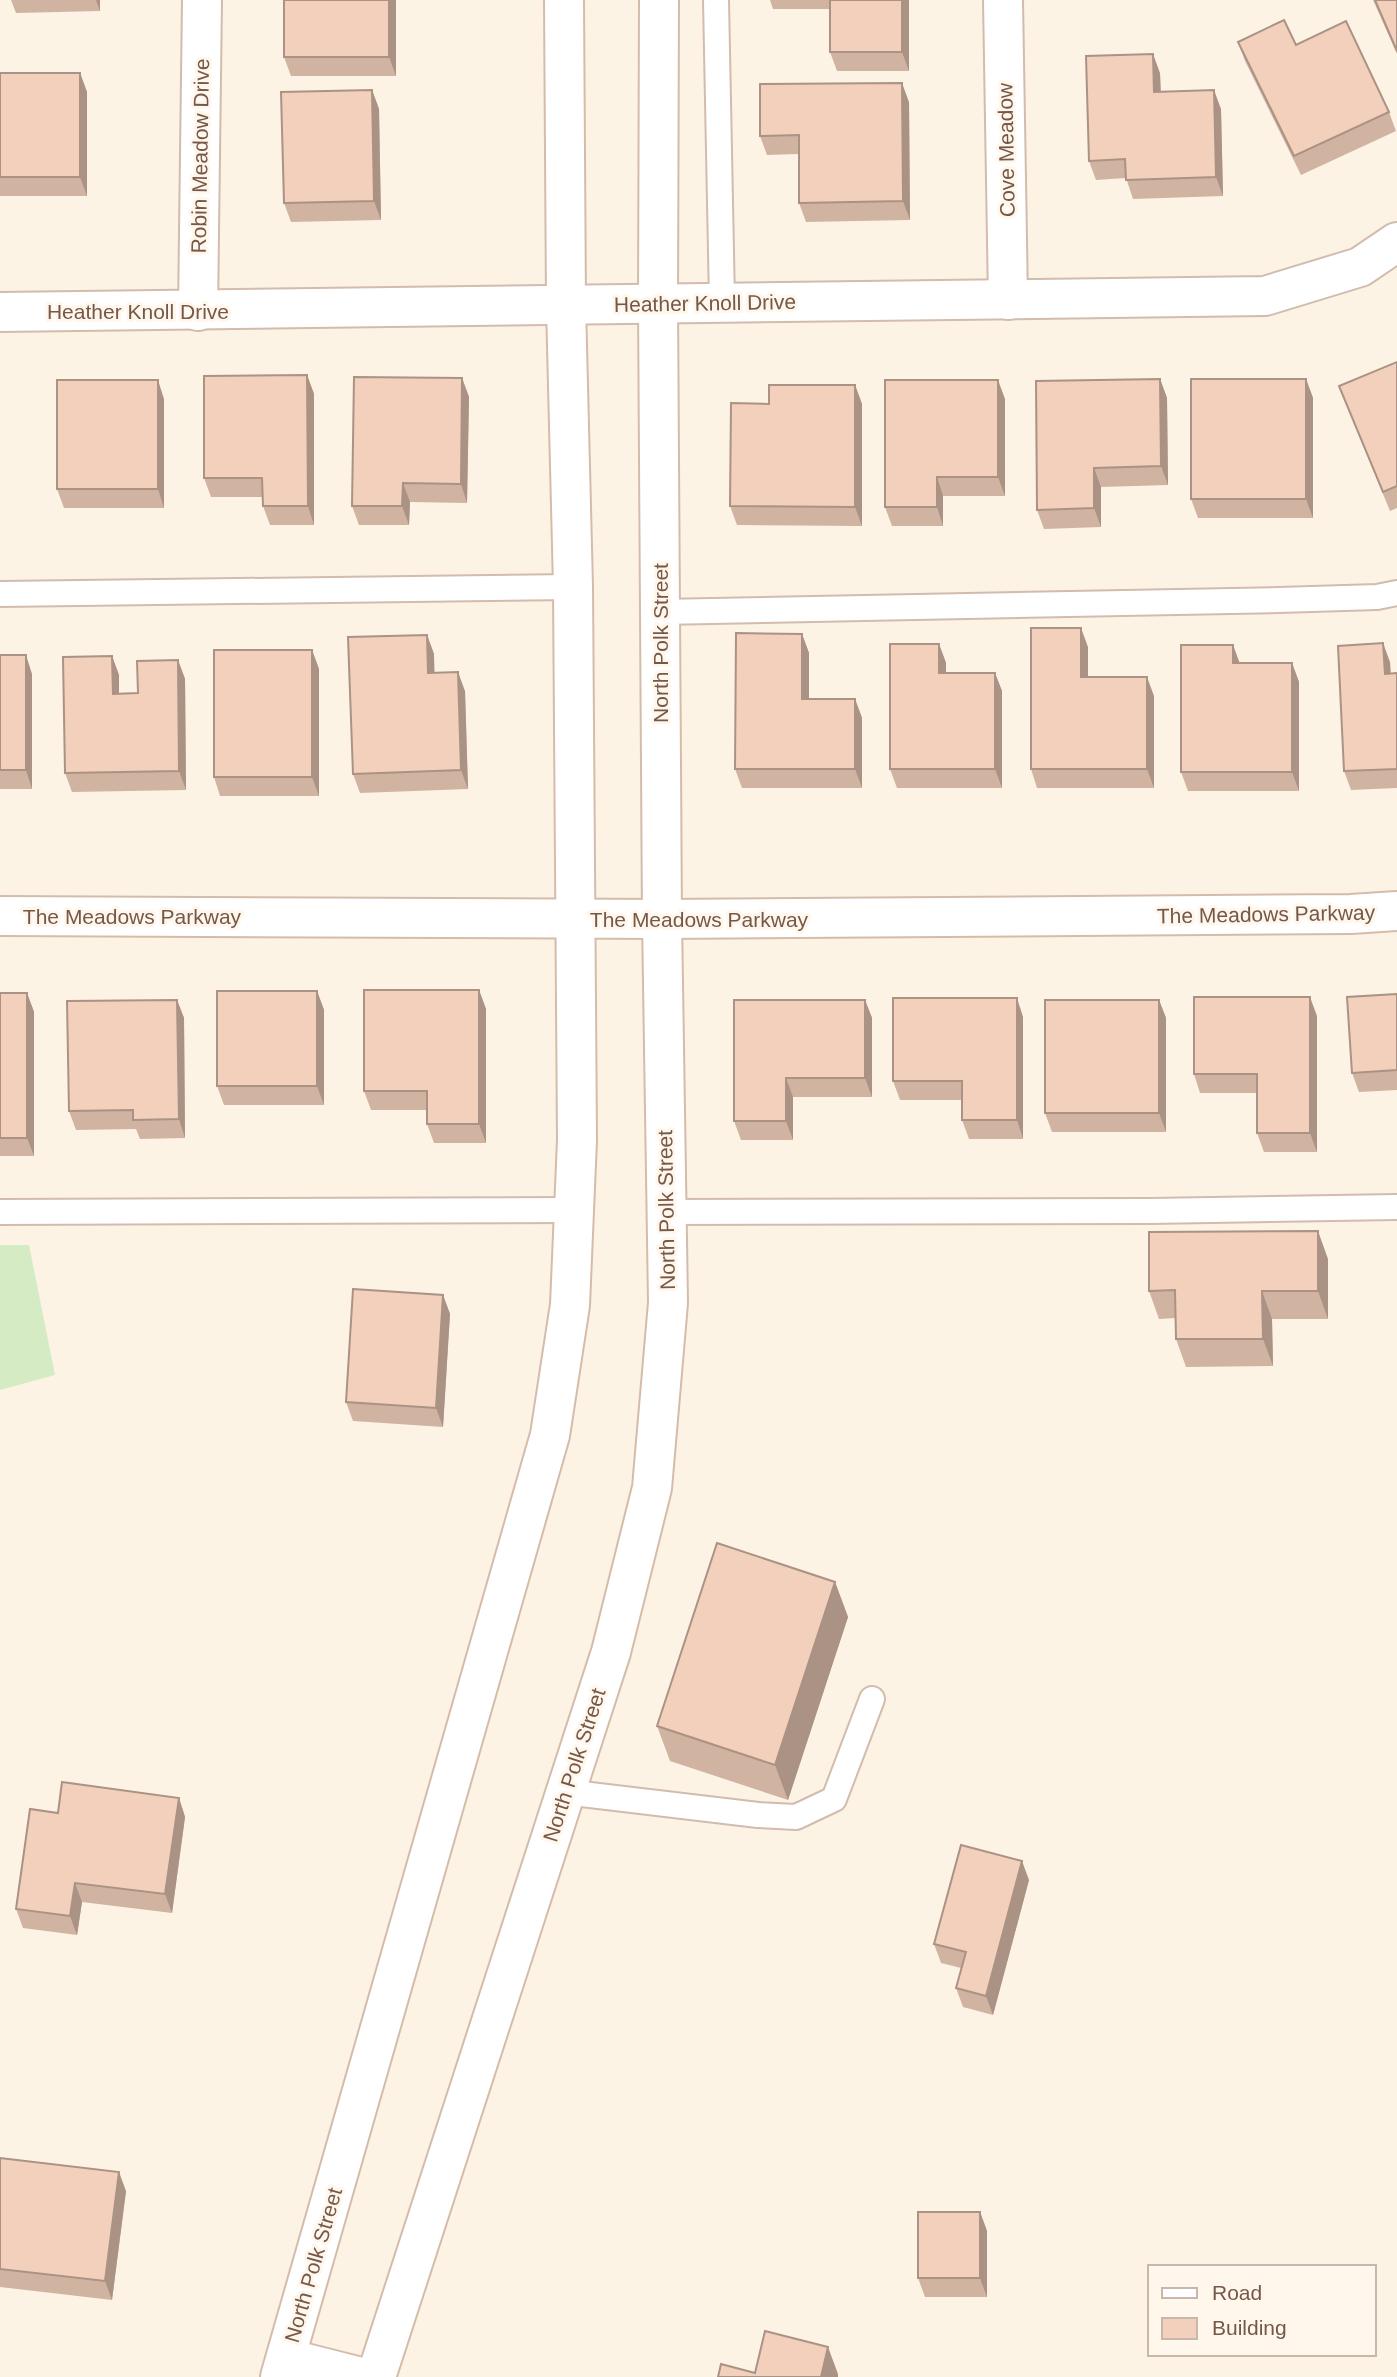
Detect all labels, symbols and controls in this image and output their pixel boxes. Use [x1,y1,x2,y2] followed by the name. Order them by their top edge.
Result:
[187,58,213,254] street label: Robin Meadow Drive
[993,82,1019,217] street label: Cove Meadow
[614,290,796,316] street label: Heather Knoll Drive
[47,300,229,323] street label: Heather Knoll Drive
[649,563,672,723] street label: North Polk Street
[1157,901,1376,927] street label: The Meadows Parkway
[23,905,242,928] street label: The Meadows Parkway
[590,908,809,931] street label: The Meadows Parkway
[653,1130,679,1290] street label: North Polk Street
[538,1685,610,1845] street label: North Polk Street
[280,2185,346,2345] street label: North Polk Street
[1148,2265,1376,2356] legend
[1212,2281,1262,2304] text: Road
[1212,2316,1287,2339] text: Building

